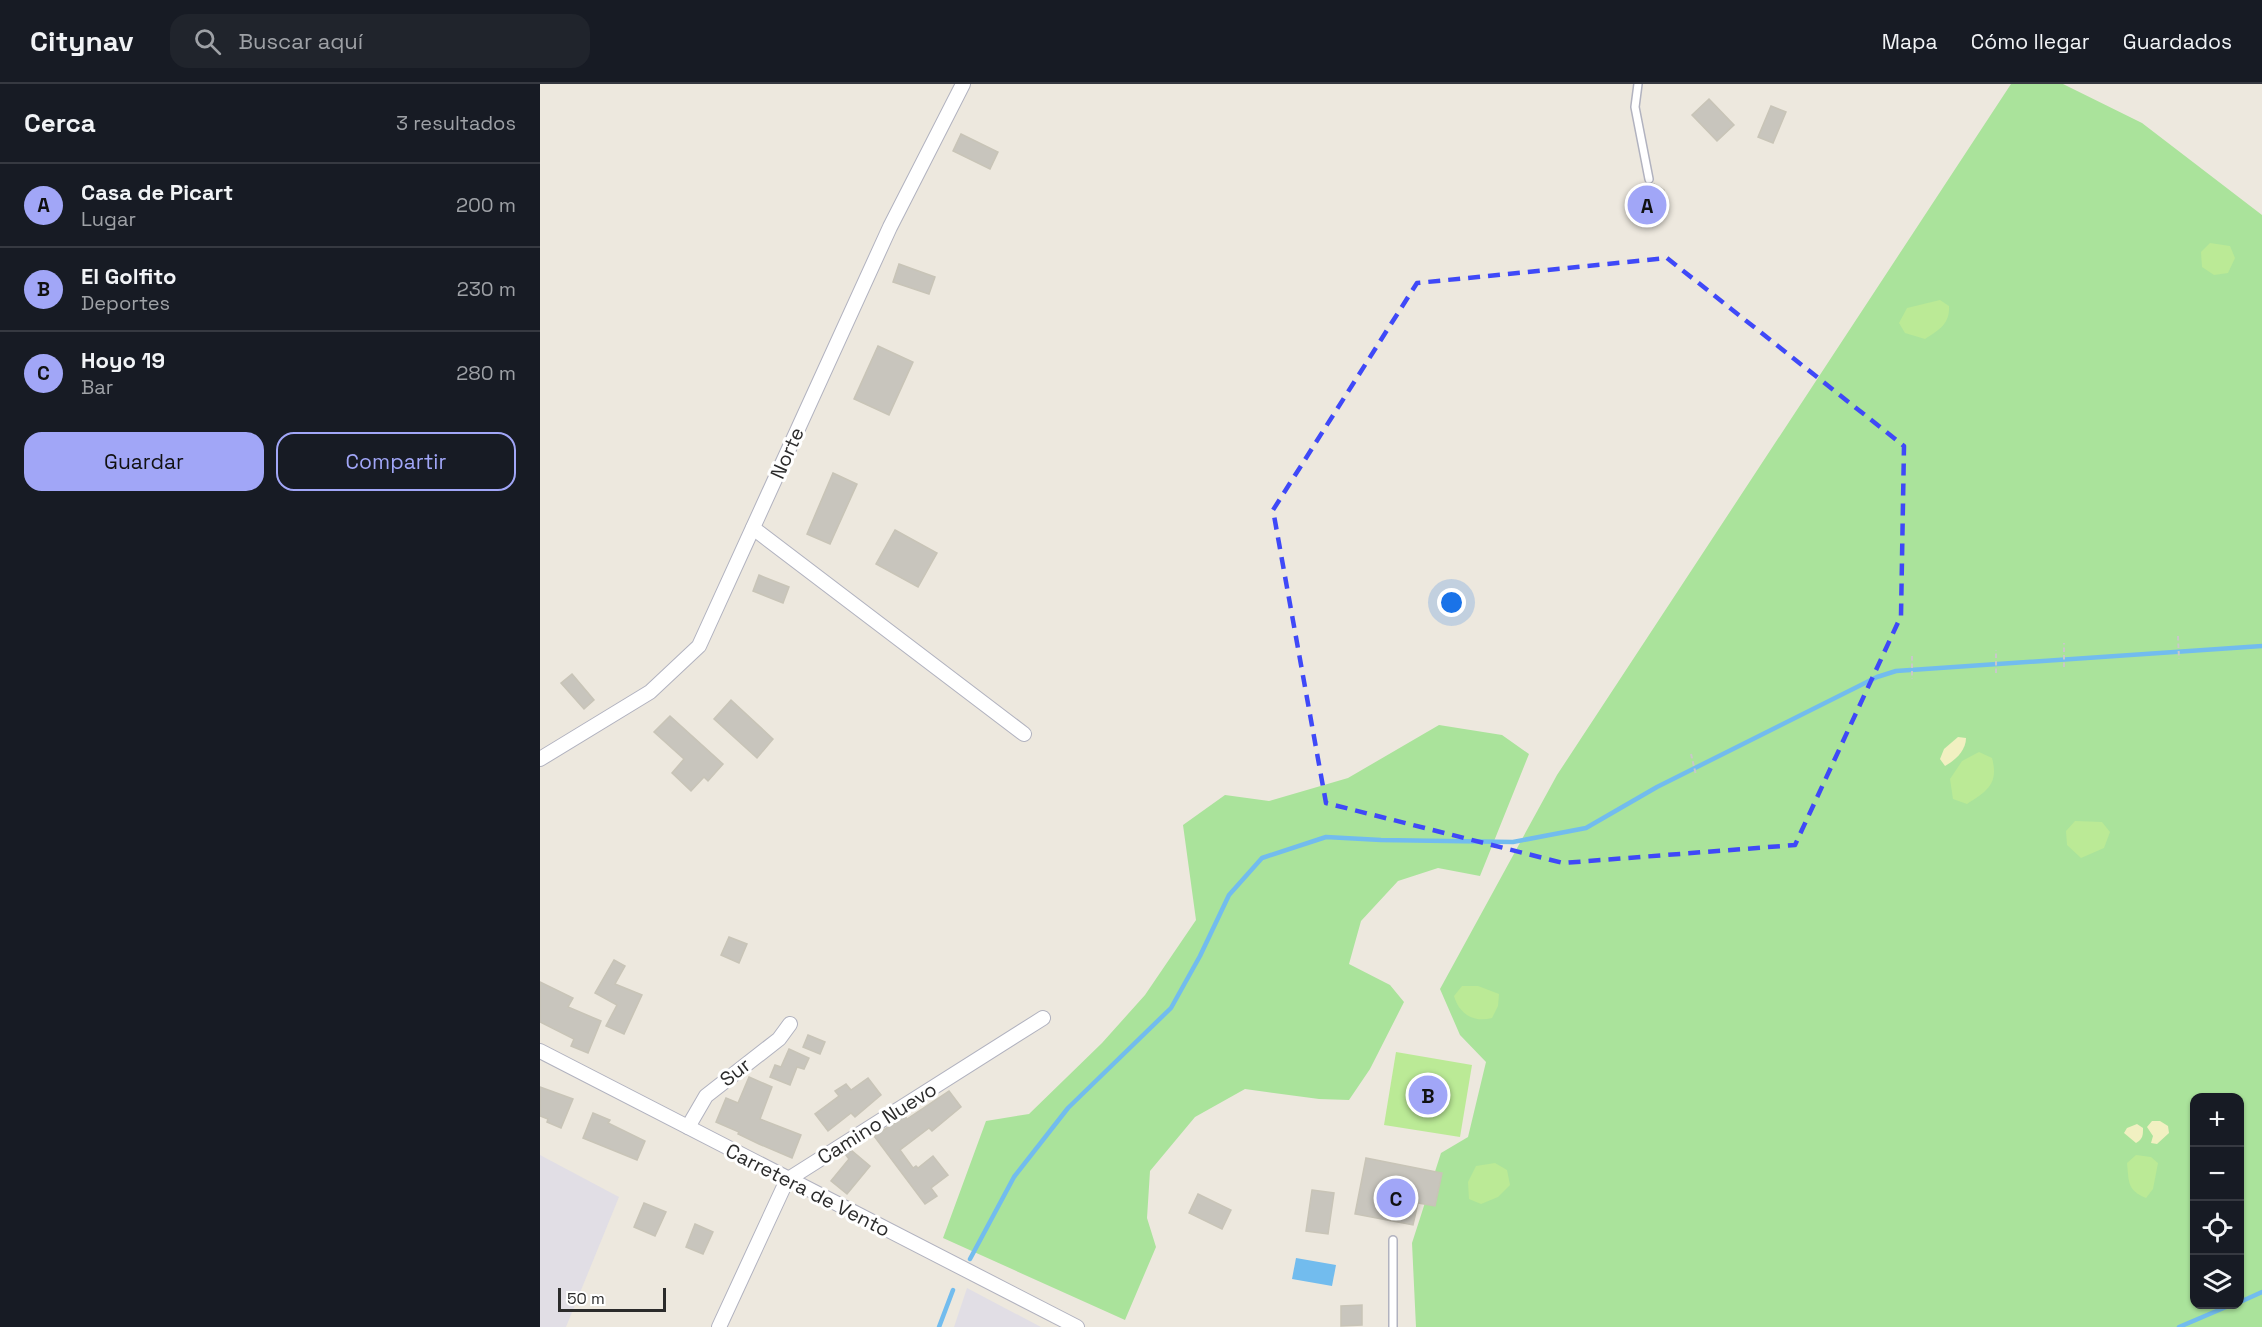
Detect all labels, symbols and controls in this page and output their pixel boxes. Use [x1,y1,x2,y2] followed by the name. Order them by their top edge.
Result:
[170,14,590,68] search box
[30,23,134,59] text: Citynav
[191,25,224,58] icon: search
[239,27,363,55] text: Buscar aquí
[1882,28,1938,55] text: Mapa
[1971,28,2090,55] text: Cómo llegar
[2123,28,2232,55] text: Guardados
[24,106,96,140] text: Cerca
[396,110,516,136] text: 3 resultados
[81,178,233,206] text: Casa de Picart
[1628,182,1666,228] pin: A
[37,192,50,218] text: A
[456,192,516,218] text: 200 m
[81,206,136,232] text: Lugar
[81,262,176,290] text: El Golfito
[37,276,50,302] text: B
[457,276,516,302] text: 230 m
[81,290,170,316] text: Deportes
[81,346,165,374] text: Hoyo 19
[37,360,50,386] text: C
[456,360,516,386] text: 280 m
[81,374,113,400] text: Bar
[764,423,810,483] street label: Norte
[24,432,264,491] button: Guardar
[276,432,516,491] button: Compartir
[1437,588,1466,617] your location
[714,1052,756,1092] street label: Sur
[1408,1072,1448,1118] pin: B
[812,1076,942,1170] street label: Camino Nuevo
[2190,1093,2244,1309] map controls
[2190,1093,2244,1147] button: +
[721,1137,895,1243] street label: Carretera de Vento
[2190,1147,2244,1201] button: −
[1376,1176,1416,1220] pin: C
[2190,1201,2244,1255] button: locate
[2190,1255,2244,1309] button: layers
[558,1285,666,1312] scale bar
[567,1288,605,1309] text: 50 m

